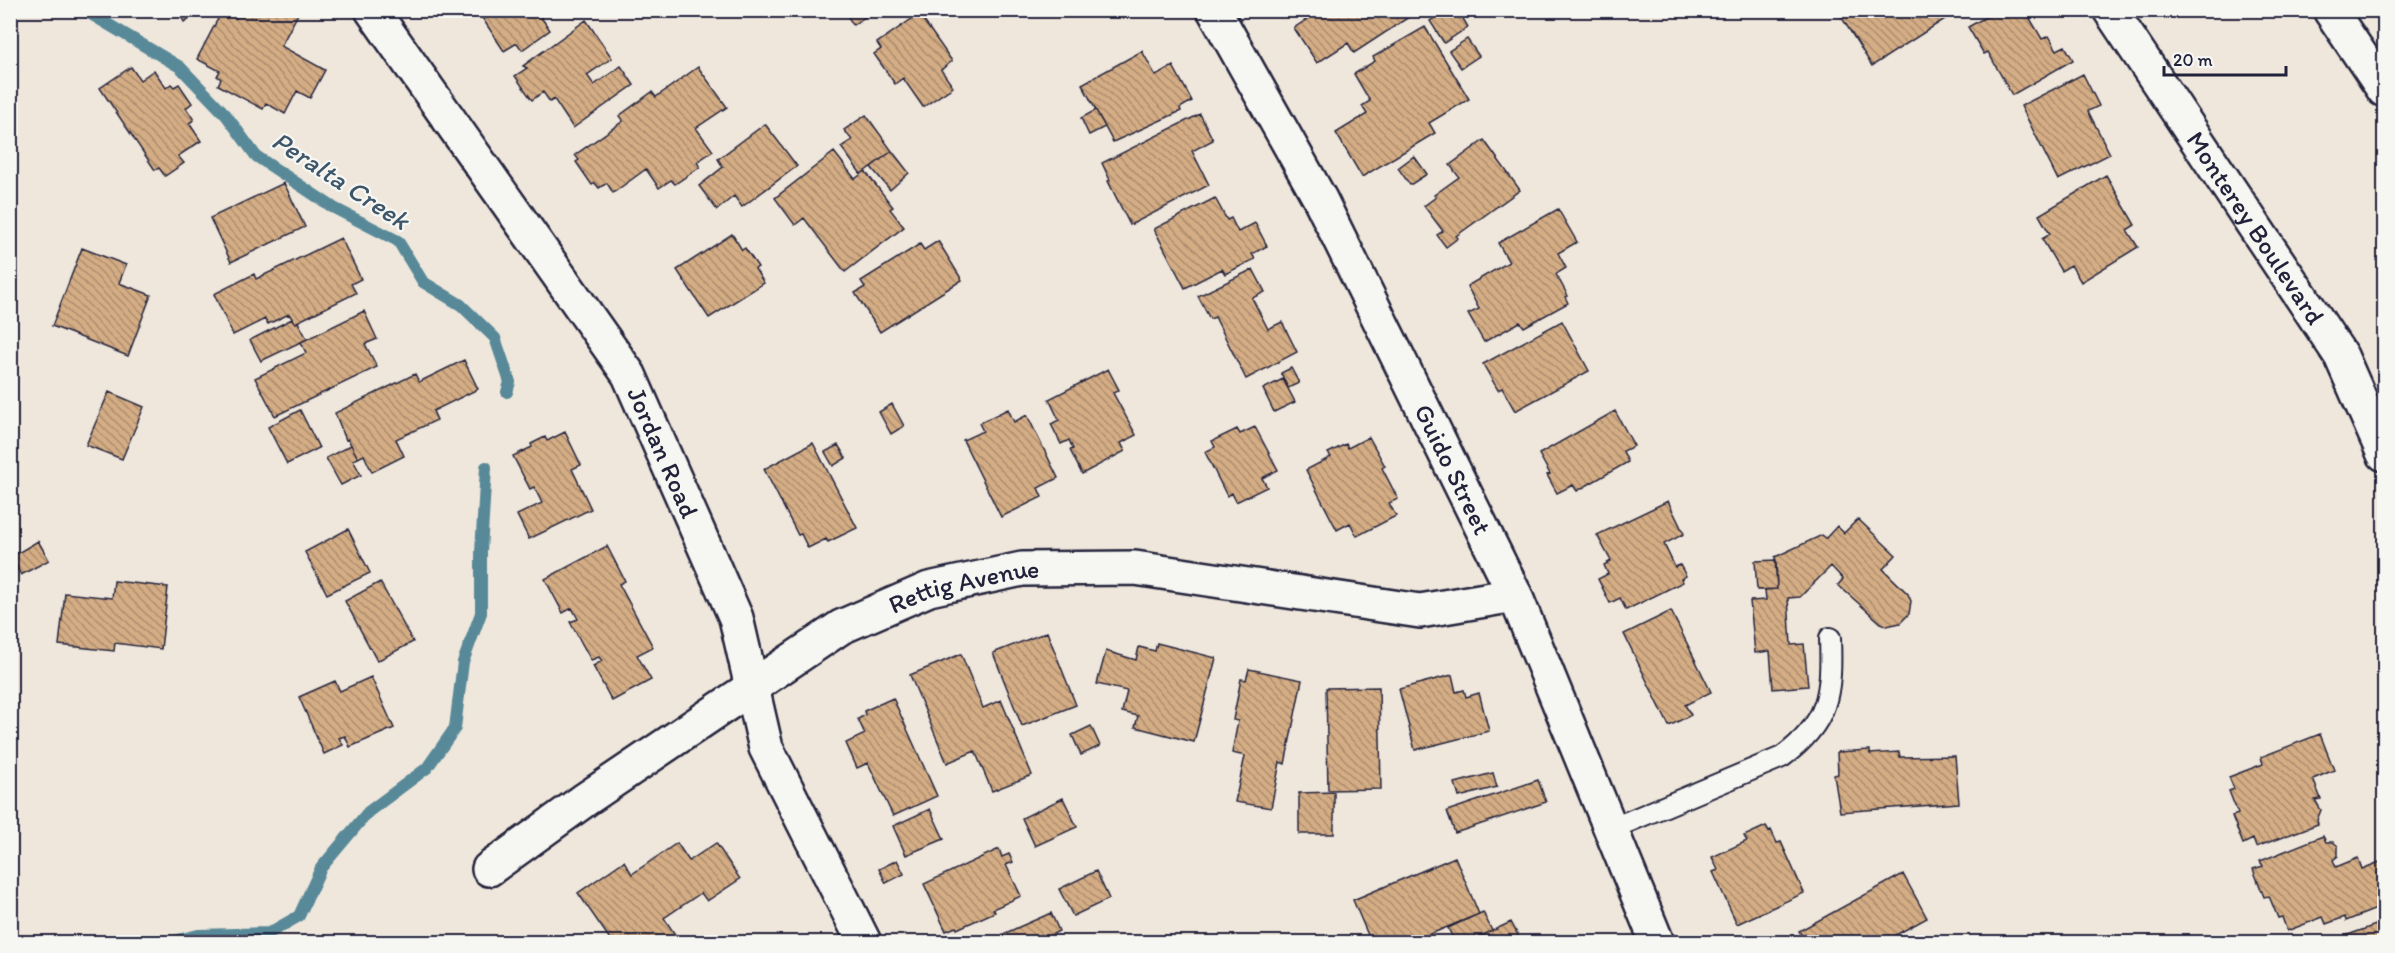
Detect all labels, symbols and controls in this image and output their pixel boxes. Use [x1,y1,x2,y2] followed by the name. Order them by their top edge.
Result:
[2164,39,2286,77] scale bar
[2173,49,2213,71] text: 20 m
[266,123,418,238] water label: Peralta Creek
[2180,125,2331,331] street label: Monterey Boulevard
[620,382,706,524] street label: Jordan Road
[1407,399,1499,540] street label: Guido Street
[884,552,1039,621] street label: Rettig Avenue

